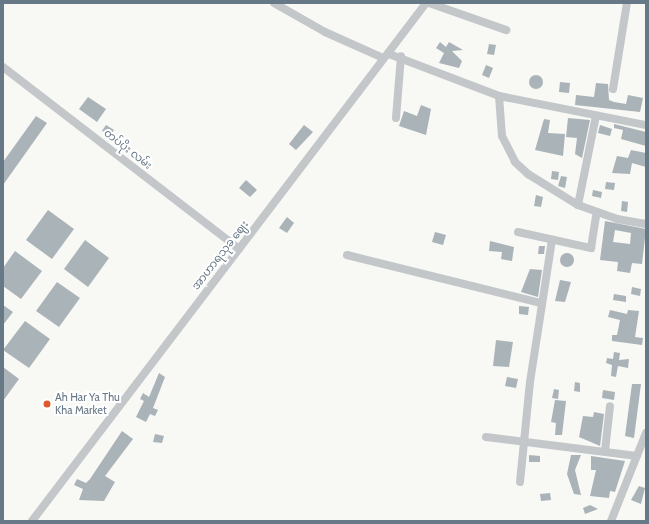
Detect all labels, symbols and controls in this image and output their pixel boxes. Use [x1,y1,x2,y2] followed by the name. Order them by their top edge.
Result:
[101,126,155,172] street label: တပ်ပိုး လမ်း
[189,218,251,292] street label: အာဟာရသုခ ဈေး
[55,391,120,417] place label: Ah Har Ya Thu Kha Market
[42,399,52,409] marker: Ah Har Ya Thu Kha Market

